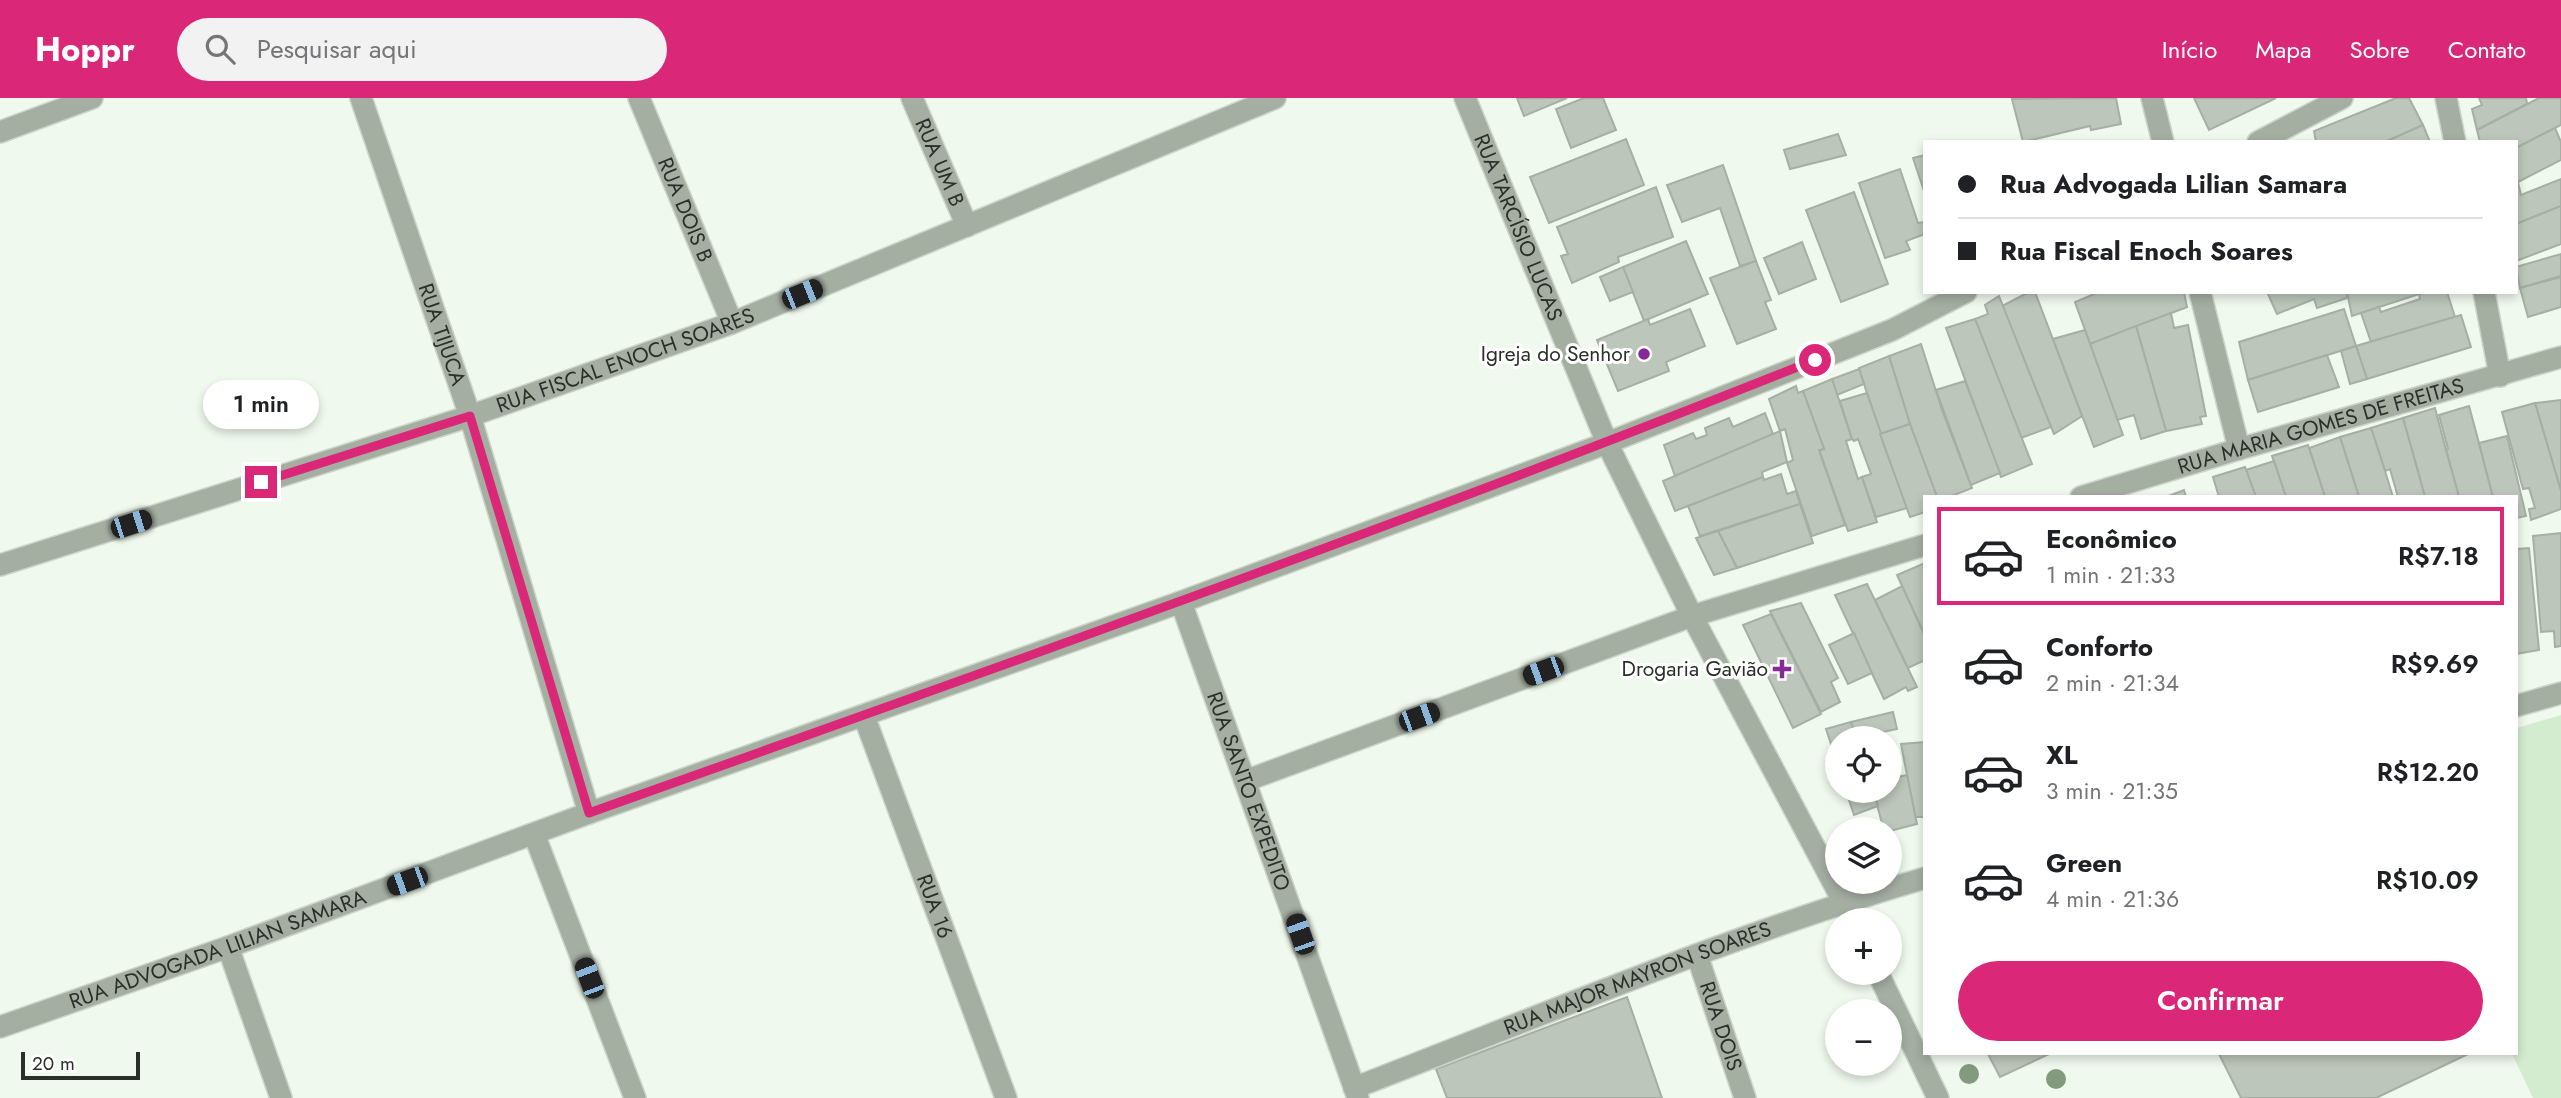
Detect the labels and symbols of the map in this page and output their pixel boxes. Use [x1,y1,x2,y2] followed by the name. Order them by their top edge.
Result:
[907,114,972,211] street label: RUA UM B
[1466,129,1570,325] street label: RUA TARCÍSIO LUCAS
[650,153,720,267] street label: RUA DOIS B
[779,276,826,312] car
[411,279,474,390] street label: RUA TIJUCA
[492,300,759,421] street label: RUA FISCAL ENOCH SOARES
[1481,339,1631,369] place label: Igreja do Senhor
[1799,344,1831,376] route start
[1636,346,1652,362] marker: Igreja do Senhor
[2174,371,2467,482] street label: RUA MARIA GOMES DE FREITAS
[203,380,319,430] callout: 1 min
[245,466,277,498] route end
[108,508,155,540] car
[1520,654,1567,688] car
[1622,654,1768,684] place label: Drogaria Gavião
[1774,661,1790,677] marker: Drogaria Gavião
[1199,688,1298,895] street label: RUA SANTO EXPEDITO
[1396,700,1443,734] car
[384,864,431,898] car
[909,870,960,943] street label: RUA 16
[65,882,370,1017] street label: RUA ADVOGADA LILIAN SAMARA
[1284,911,1317,957] car
[1499,914,1775,1043] street label: RUA MAJOR MAYRON SOARES
[572,955,607,1001] car
[1692,977,1750,1075] street label: RUA DOIS
[21,1049,140,1081] scale bar

